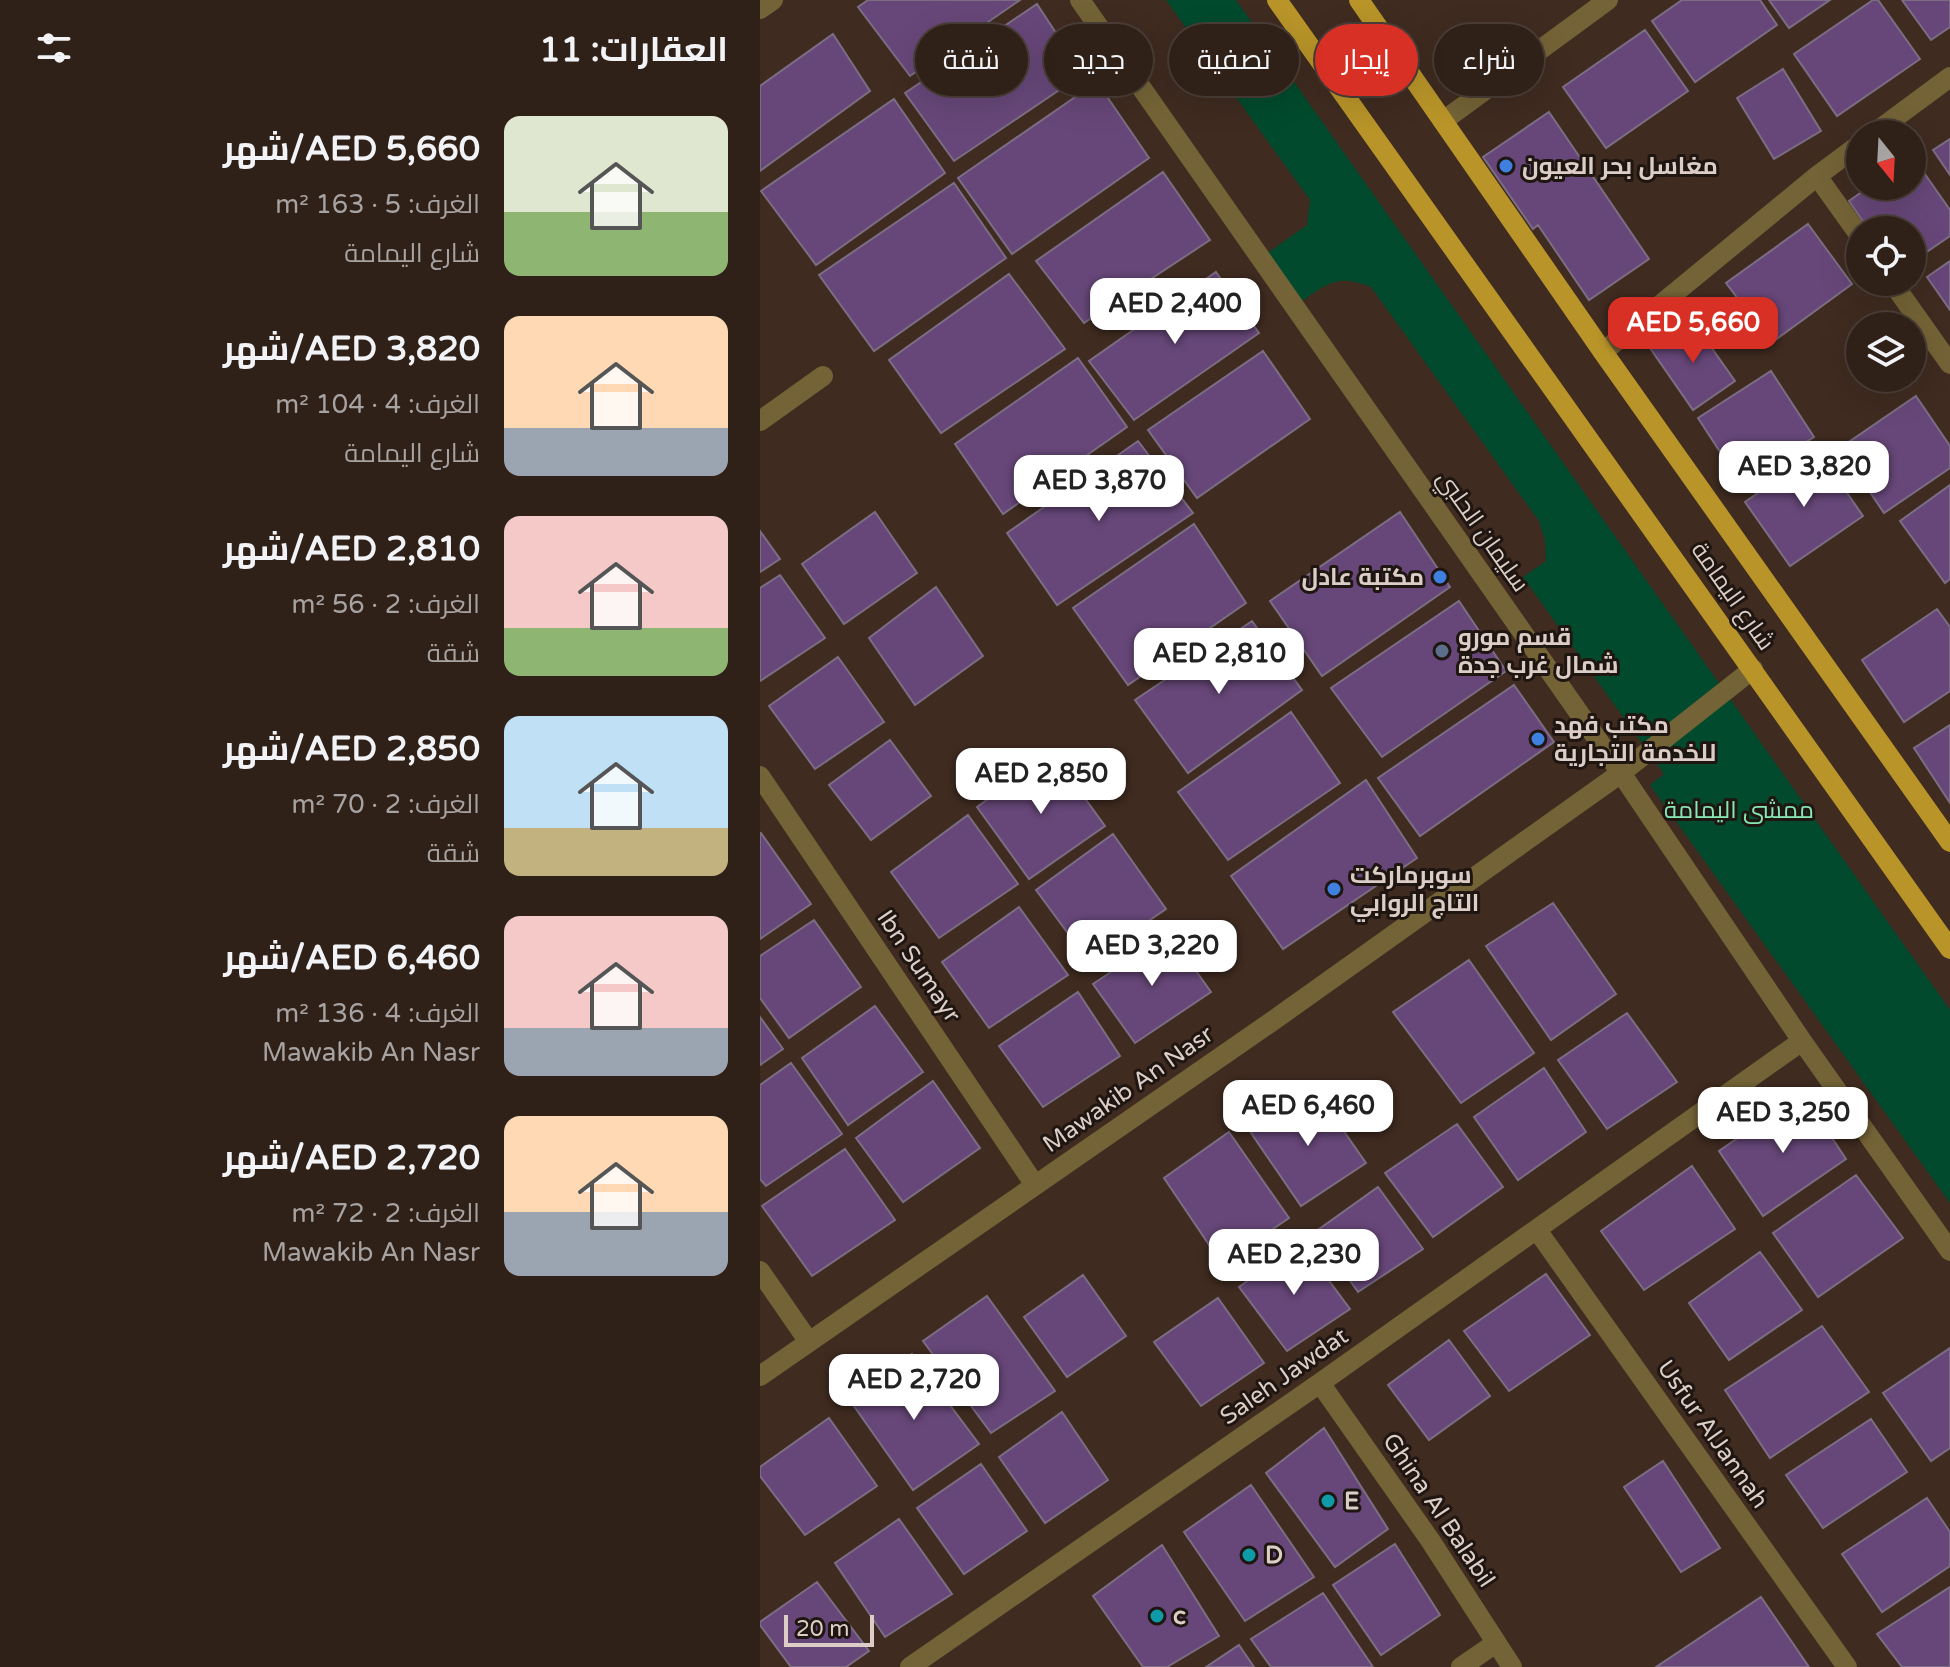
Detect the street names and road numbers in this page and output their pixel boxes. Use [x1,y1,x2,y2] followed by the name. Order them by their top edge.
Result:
[1427,465,1535,600] street label: سليمان الحلبي
[1684,537,1780,657] street label: شارع اليمامة
[870,905,967,1029] street label: Ibn Sumayr
[1038,1019,1220,1159] street label: Mawakib An Nasr
[1215,1322,1354,1431] street label: Saleh Jawdat
[1651,1355,1774,1514] street label: Usfur AlJannah
[1376,1428,1501,1593] street label: Ghina Al Balabil

